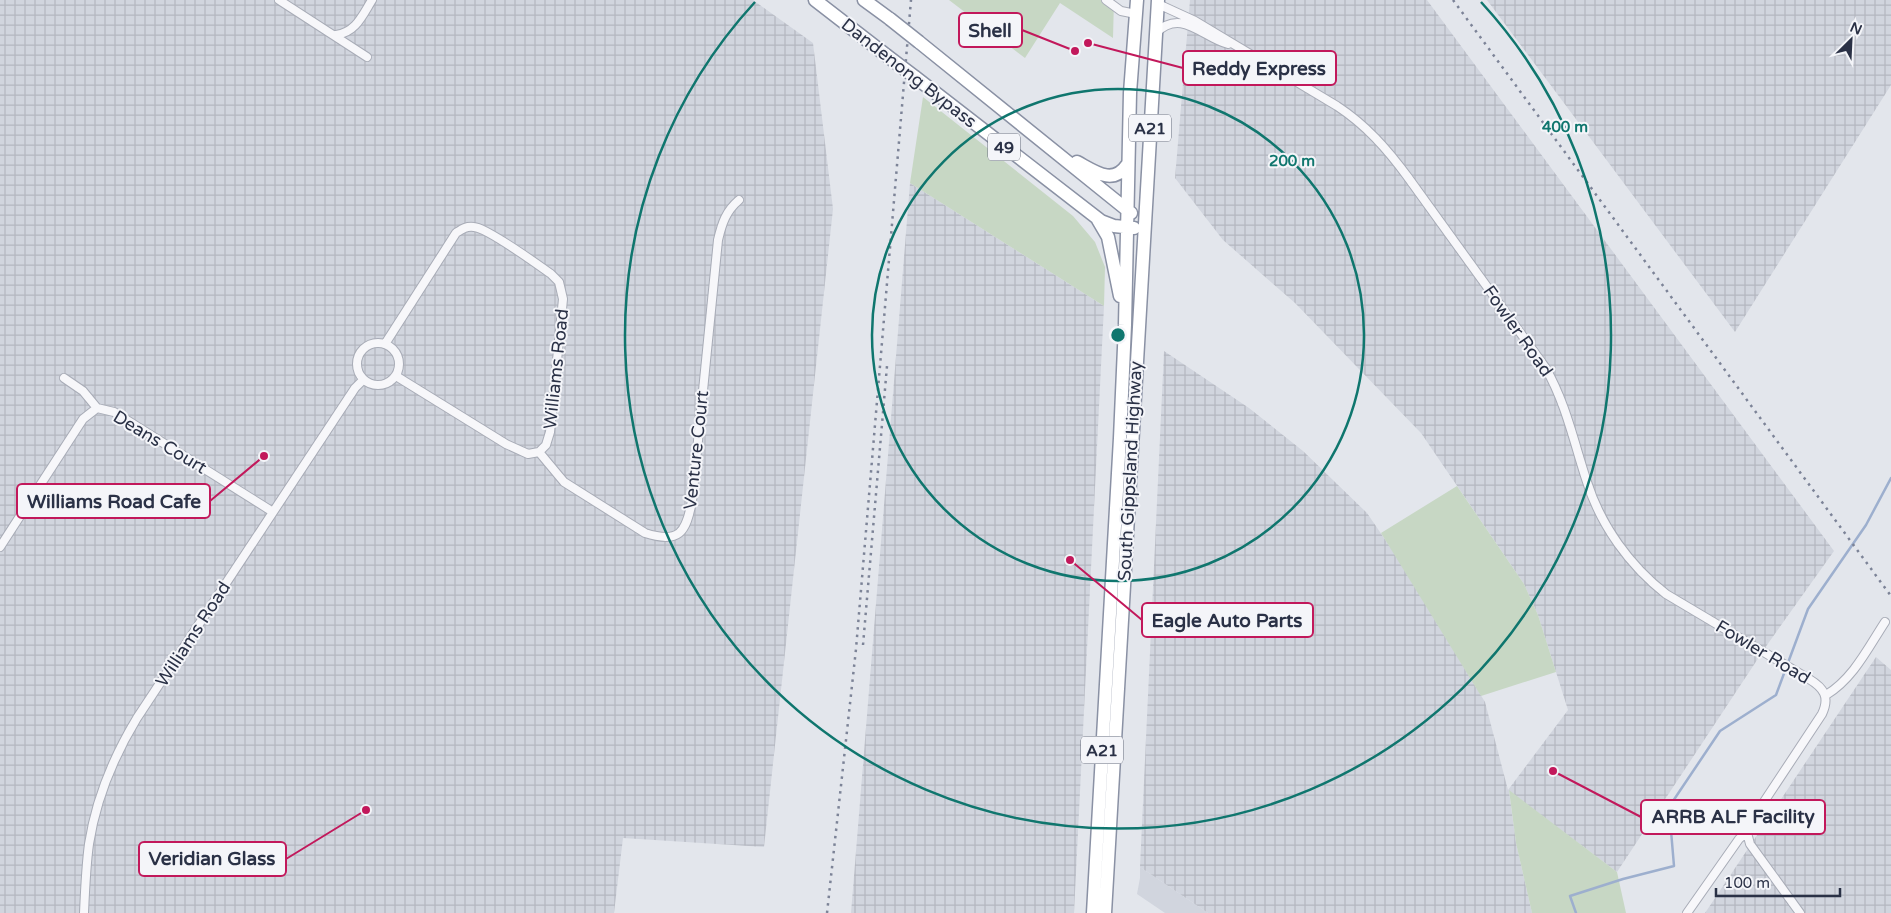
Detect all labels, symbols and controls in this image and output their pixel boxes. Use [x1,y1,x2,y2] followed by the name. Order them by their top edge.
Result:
[837,13,981,133] street label: Dandenong Bypass
[959,13,1022,47] callout: Shell
[1826,15,1876,65] north arrow
[1847,19,1865,39] text: N
[968,20,1012,42] text: Shell
[1183,51,1336,85] callout: Reddy Express
[1192,58,1326,81] text: Reddy Express
[1129,115,1171,142] road number: A21
[1542,118,1588,136] text: 400 m
[988,134,1020,160] road number: 49
[1269,152,1315,170] text: 200 m
[1478,281,1558,381] street label: Fowler Road
[539,308,573,430] street label: Williams Road
[1109,326,1127,344] centre of rings
[1113,360,1147,582] street label: South Gippsland Highway
[679,389,713,511] street label: Venture Court
[109,405,211,479] street label: Deans Court
[17,484,210,518] callout: Williams Road Cafe
[27,491,201,513] text: Williams Road Cafe
[151,577,235,691] street label: Williams Road
[1142,603,1313,637] callout: Eagle Auto Parts
[1152,610,1302,633] text: Eagle Auto Parts
[1712,615,1814,689] street label: Fowler Road
[1081,736,1123,764] road number: A21
[1641,800,1825,834] callout: ARRB ALF Facility
[1651,806,1816,829] text: ARRB ALF Facility
[139,842,286,876] callout: Veridian Glass
[149,848,275,870] text: Veridian Glass
[1716,866,1840,898] scale bar
[1724,874,1770,892] text: 100 m

